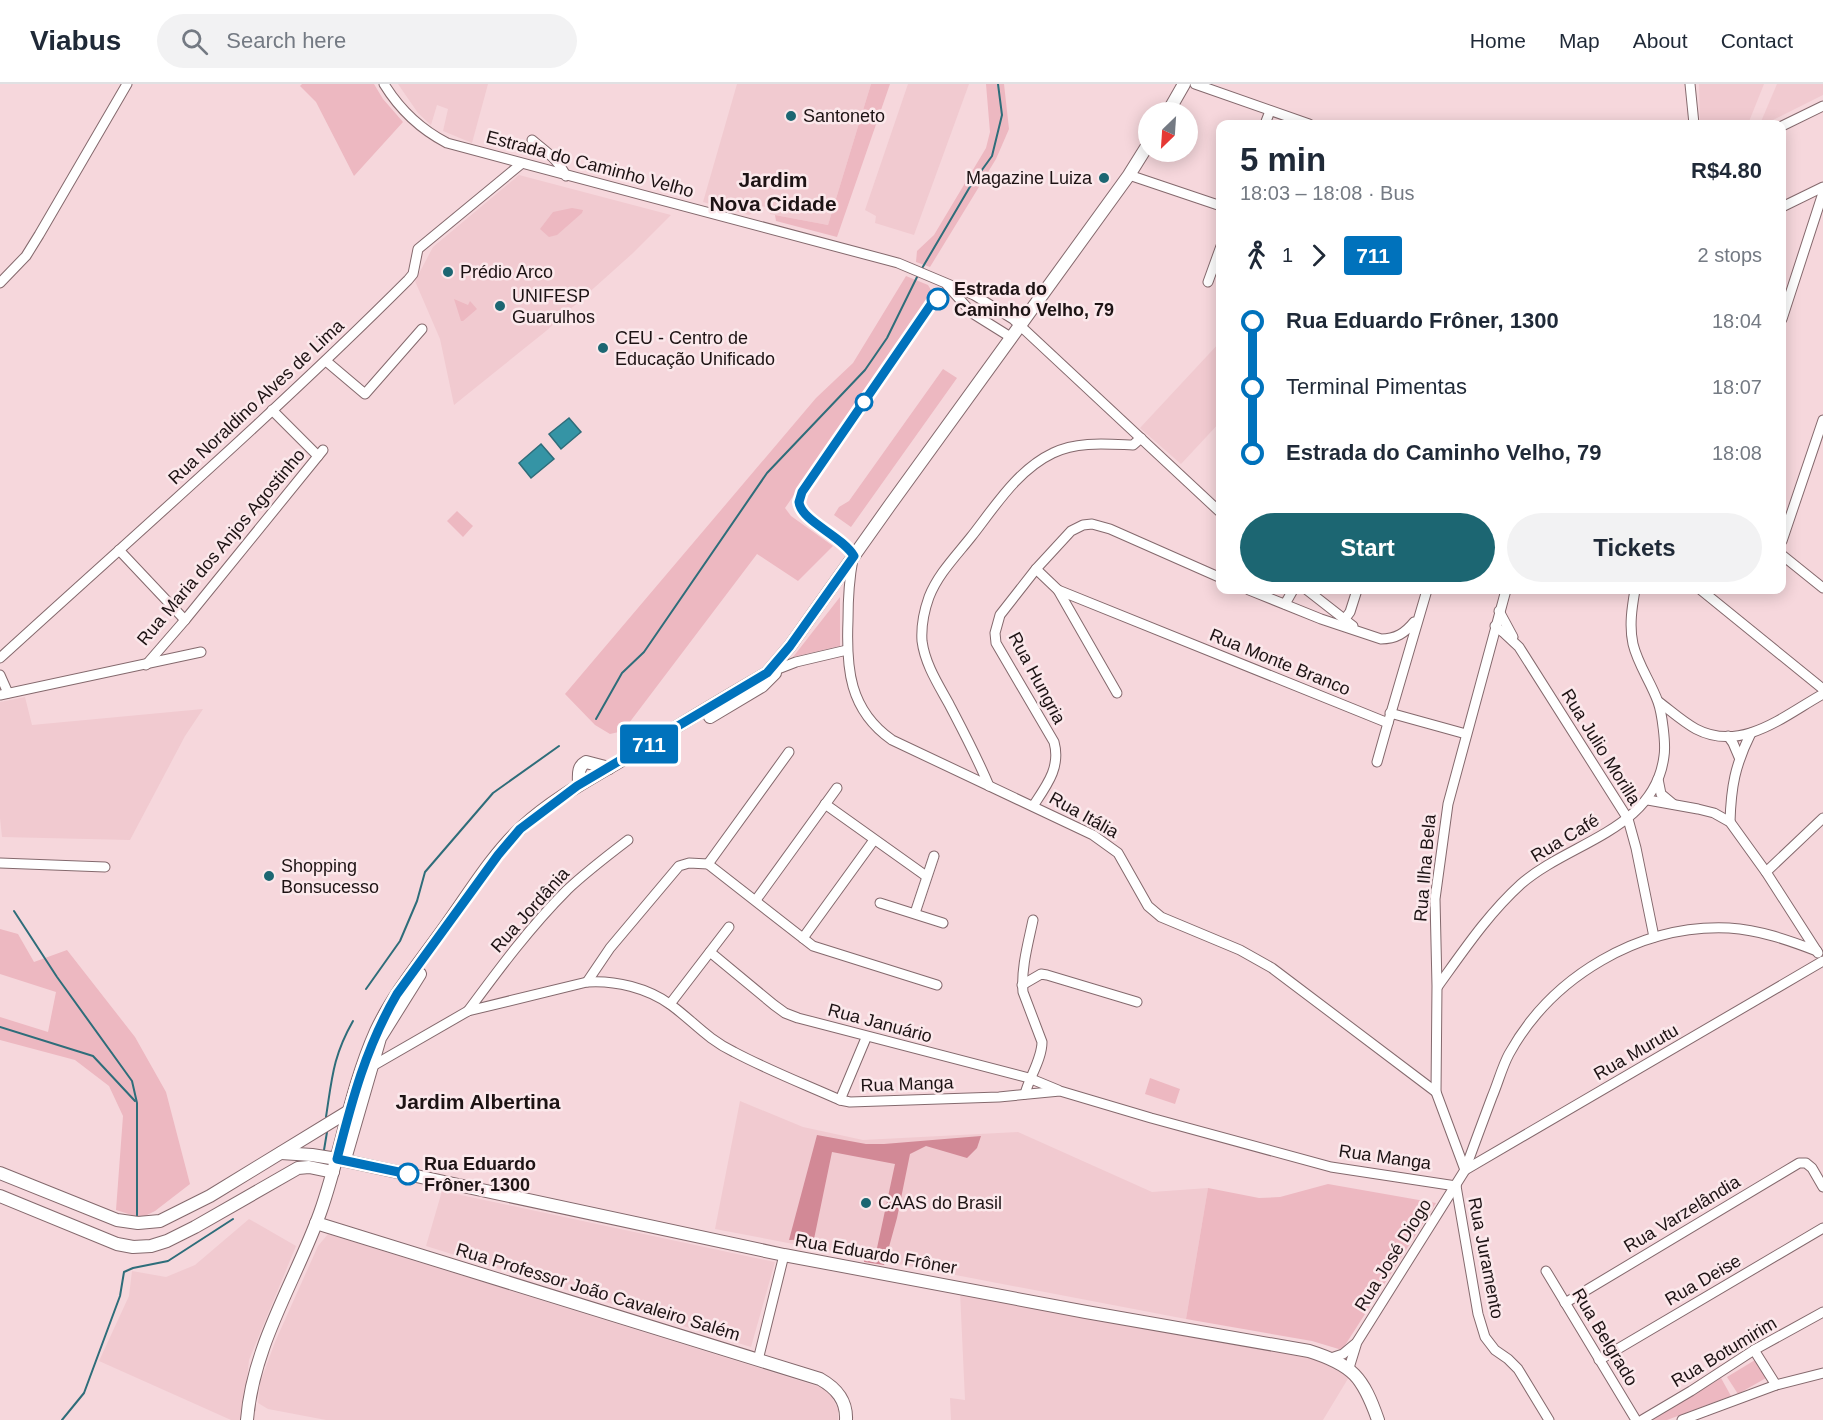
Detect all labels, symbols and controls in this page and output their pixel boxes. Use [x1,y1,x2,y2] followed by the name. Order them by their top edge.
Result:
[157,14,577,68] search box
[30,25,121,56] text: Viabus
[178,25,211,58] icon: search
[226,28,346,53] text: Search here
[1470,29,1526,52] text: Home
[1559,29,1600,52] text: Map
[1633,29,1688,52] text: About
[1721,29,1793,52] text: Contact
[1138,102,1198,162] north arrow
[1138,102,1198,162] map controls
[803,106,885,126] place label: Santoneto
[784,109,798,123] marker: Santoneto
[484,127,696,201] street label: Estrada do Caminho Velho
[1240,141,1326,178] text: 5 min
[1691,158,1762,183] text: R$4.80
[709,168,837,215] district label: Jardim Nova Cidade
[966,168,1093,188] place label: Magazine Luiza
[1097,171,1111,185] marker: Magazine Luiza
[1240,182,1415,204] text: 18:03 – 18:08 · Bus
[1240,239,1273,272] icon: walk
[1302,239,1335,272] icon: forward
[1282,244,1293,266] text: 1
[1356,244,1390,267] text: 711
[1698,244,1762,266] text: 2 stops
[460,262,553,282] place label: Prédio Arco
[441,265,455,279] marker: Prédio Arco
[954,279,1114,320] place label: Estrada do Caminho Velho, 79
[512,286,595,327] place label: UNIFESP Guarulhos
[927,288,949,310] marker: Estrada do Caminho Velho, 79
[493,299,507,313] marker: UNIFESP Guarulhos
[1286,308,1559,333] text: Rua Eduardo Frôner, 1300
[1712,310,1762,332] text: 18:04
[164,315,348,488] street label: Rua Noraldino Alves de Lima
[615,328,775,369] place label: CEU - Centro de Educação Unificado
[596,341,610,355] marker: CEU - Centro de Educação Unificado
[1286,374,1467,399] text: Terminal Pimentas
[1712,376,1762,398] text: 18:07
[855,393,873,411] unlabelled marker
[1286,440,1601,465] text: Estrada do Caminho Velho, 79
[1712,442,1762,464] text: 18:08
[133,445,309,649] street label: Rua Maria dos Anjos Agostinho
[1240,513,1495,582] button: Start
[1507,513,1762,582] button: Tickets
[1207,625,1353,699] street label: Rua Monte Branco
[1004,629,1070,728] street label: Rua Hungria
[1557,685,1645,810] street label: Rua Julio Morilla
[614,724,684,764] line badge: 711
[632,733,666,756] text: 711
[1046,788,1123,843] street label: Rua Itália
[1527,810,1603,866] street label: Rua Café
[1410,812,1440,923] street label: Rua Ilha Bela
[281,856,379,897] place label: Shopping Bonsucesso
[487,863,574,956] street label: Rua Jordânia
[262,869,276,883] marker: Shopping Bonsucesso
[826,999,934,1047] street label: Rua Januário
[1590,1020,1682,1084] street label: Rua Murutu
[860,1072,955,1096] street label: Rua Manga
[396,1090,561,1113] district label: Jardim Albertina
[1338,1141,1433,1174] street label: Rua Manga
[424,1154,536,1195] place label: Rua Eduardo Frôner, 1300
[397,1163,419,1185] marker: Rua Eduardo Frôner, 1300
[1620,1171,1744,1256] street label: Rua Varzelândia
[878,1193,1002,1213] place label: CAAS do Brasil
[1351,1195,1435,1315] street label: Rua José Diogo
[859,1196,873,1210] marker: CAAS do Brasil
[1464,1196,1508,1320] street label: Rua Juramento
[793,1230,959,1278] street label: Rua Eduardo Frôner
[453,1239,743,1345] street label: Rua Professor João Cavaleiro Salém
[1662,1250,1744,1310] street label: Rua Deise
[1568,1285,1642,1389] street label: Rua Belgrado
[1668,1313,1780,1391] street label: Rua Botumirim

